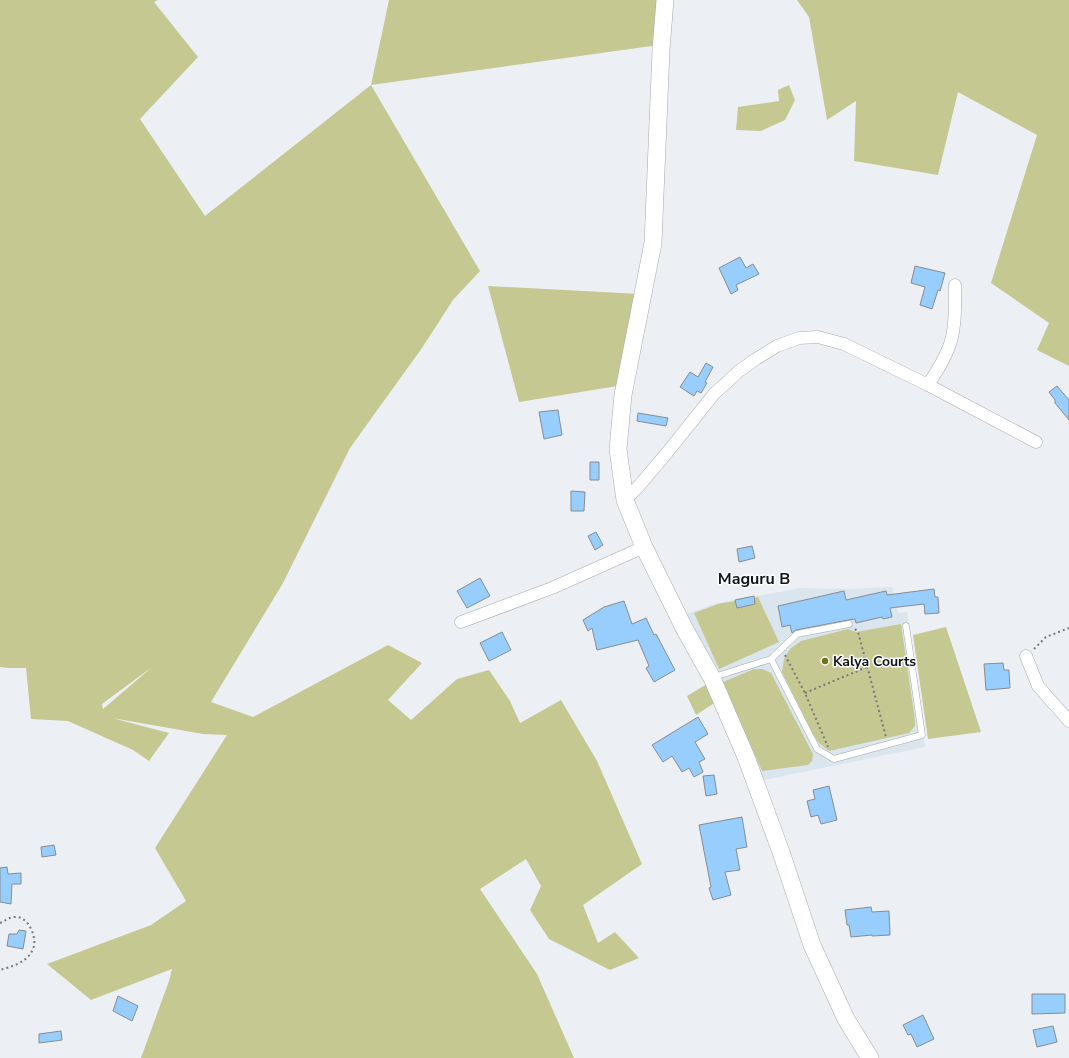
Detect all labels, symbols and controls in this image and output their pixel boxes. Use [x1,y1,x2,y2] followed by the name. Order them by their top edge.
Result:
[718,568,790,590] district label: Maguru B
[833,652,916,671] place label: Kalya Courts
[820,656,830,666] marker: Kalya Courts

